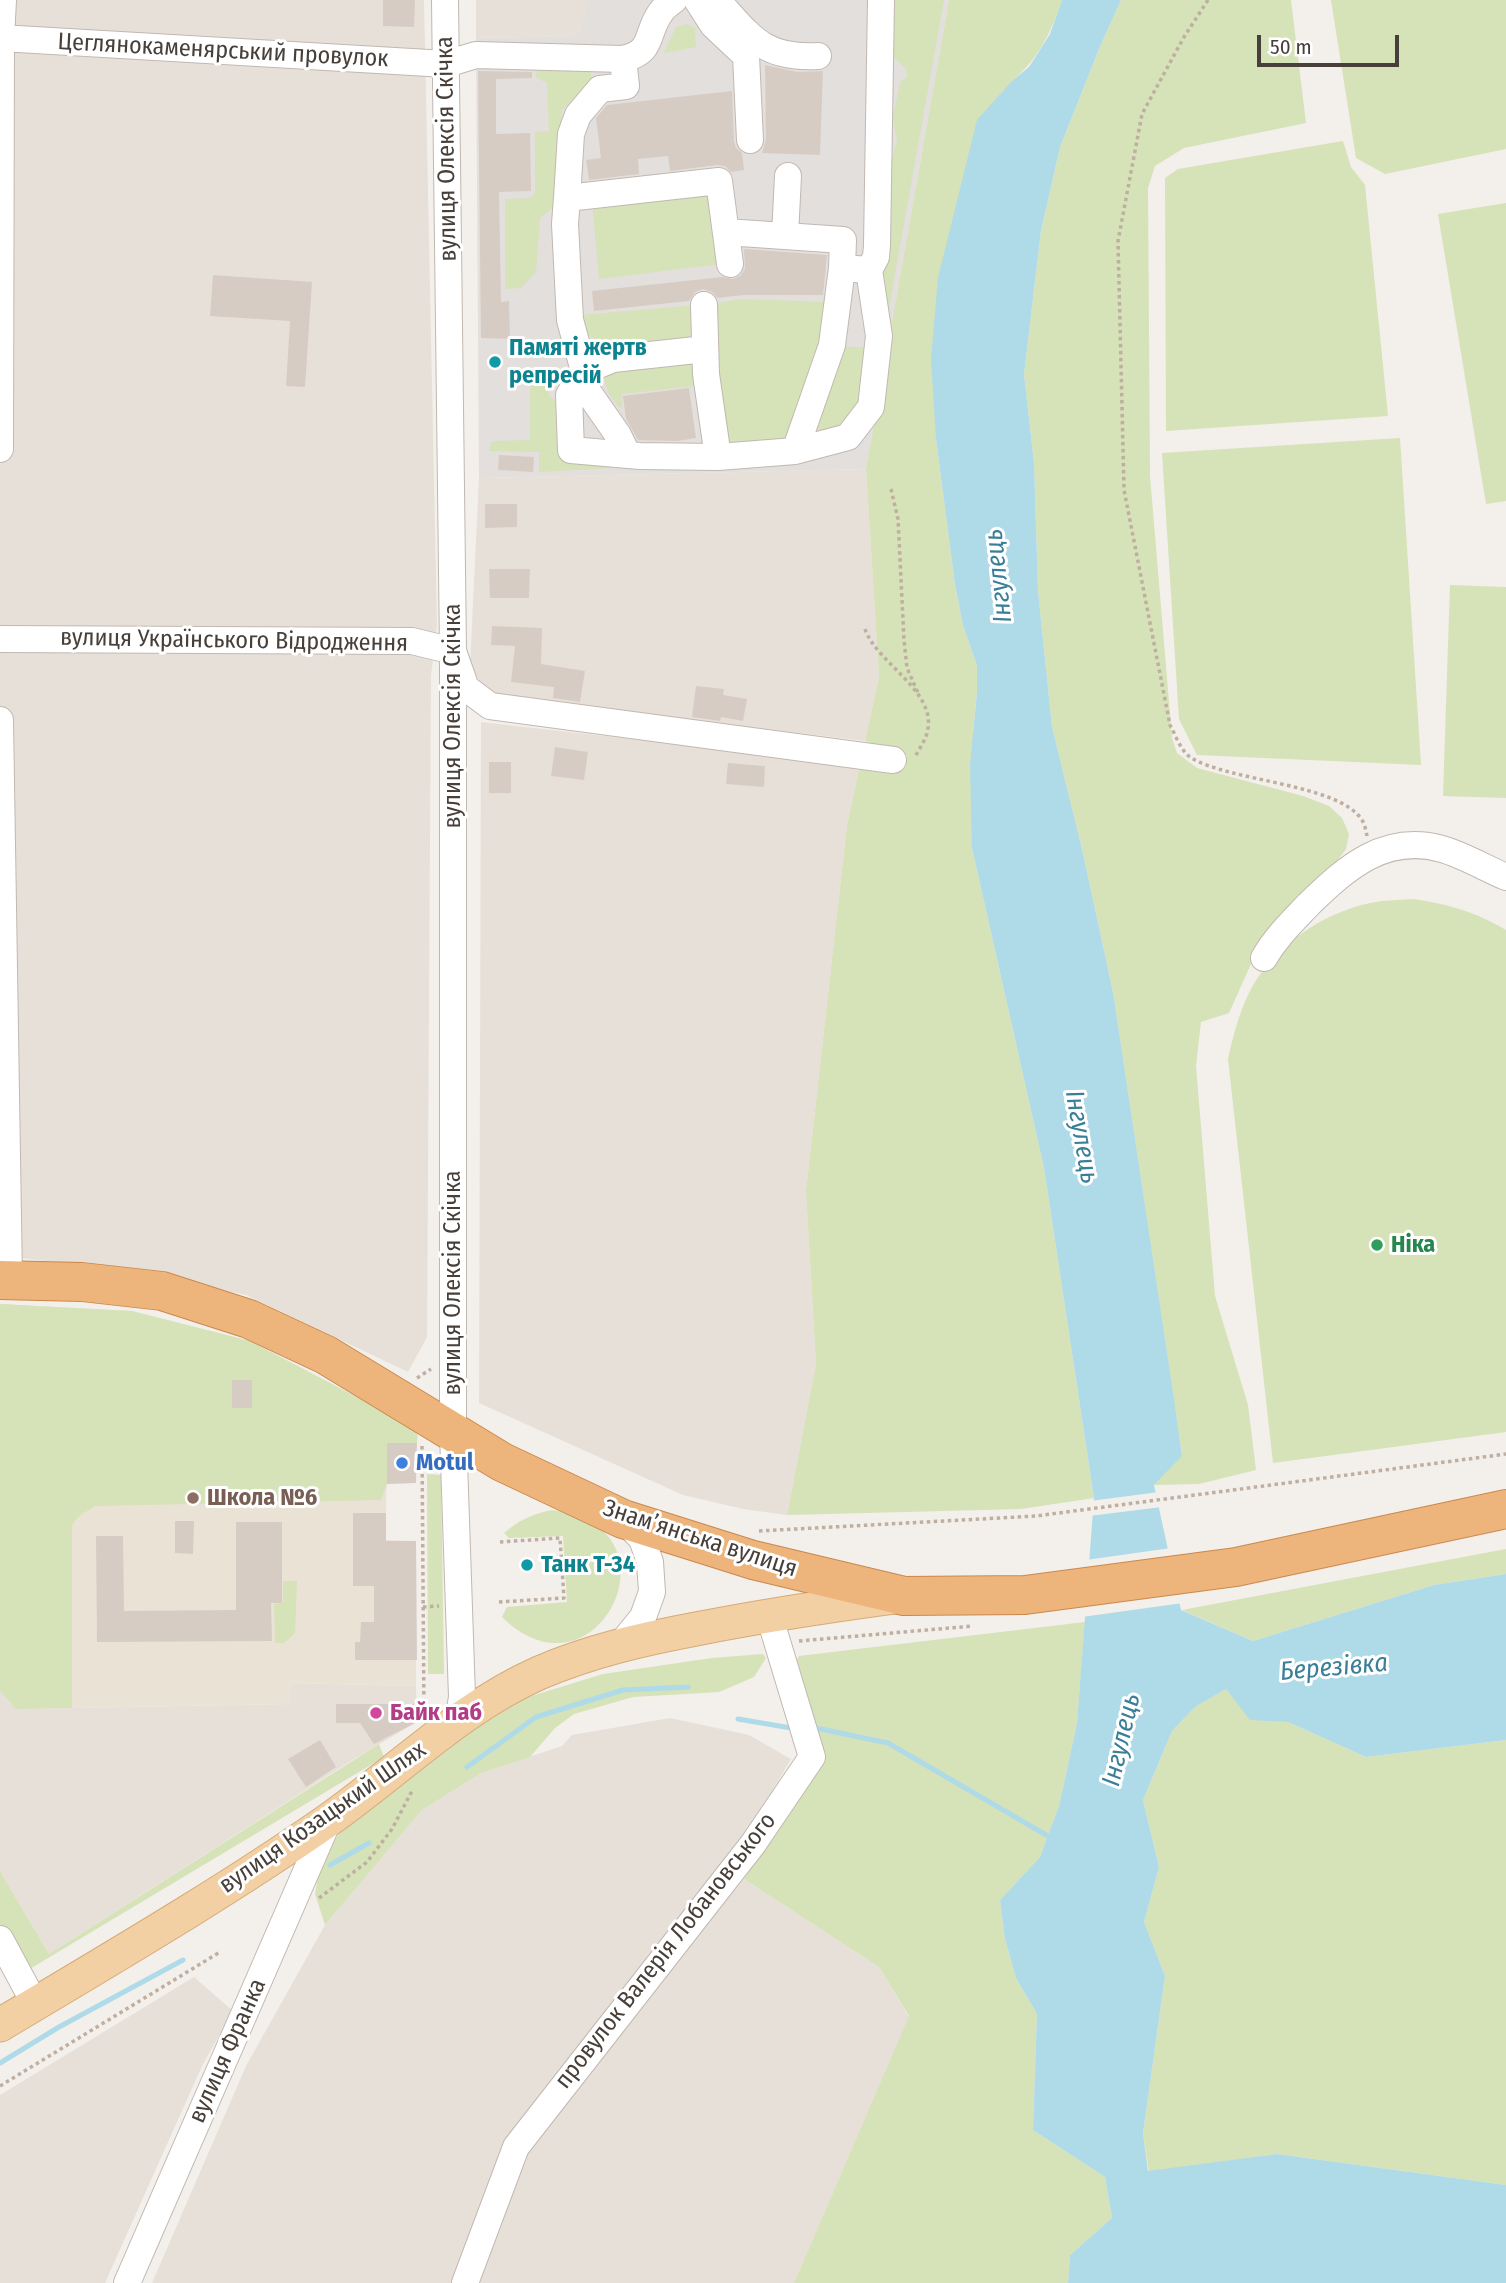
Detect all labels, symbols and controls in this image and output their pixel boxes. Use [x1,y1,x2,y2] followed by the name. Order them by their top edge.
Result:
[1261,21,1403,65] scale bar
[57,28,389,74] street label: Цеглянокаменярський провулок
[1270,34,1312,60] text: 50 m
[431,36,463,262] street label: вулиця Олексія Скічка
[509,334,647,390] place label: Памяті жертв репресій
[487,354,503,370] marker: Памяті жертв репресій
[979,528,1019,624] water label: Інгулець
[439,603,467,829] street label: вулиця Олексія Скічка
[60,624,408,658] street label: вулиця Українського Відродження
[1057,1088,1105,1186] water label: Інгулець
[439,1170,467,1396] street label: вулиця Олексія Скічка
[1391,1231,1435,1259] place label: Ніка
[1369,1237,1385,1253] marker: Ніка
[416,1449,474,1477] place label: Motul
[394,1455,410,1471] marker: Motul
[207,1484,317,1512] place label: Школа №6
[185,1490,201,1506] marker: Школа №6
[599,1494,801,1584] street label: Знамʼянська вулиця
[541,1551,635,1579] place label: Танк Т-34
[519,1557,535,1573] marker: Танк Т-34
[1279,1648,1389,1688] water label: Березівка
[1096,1691,1148,1789] water label: Інгулець
[390,1699,482,1727] place label: Байк паб
[368,1705,384,1721] marker: Байк паб
[214,1736,432,1900] street label: вулиця Козацький Шлях
[549,1807,783,2095] street label: провулок Валерія Лобановського
[183,1974,273,2128] street label: вулиця Франка

